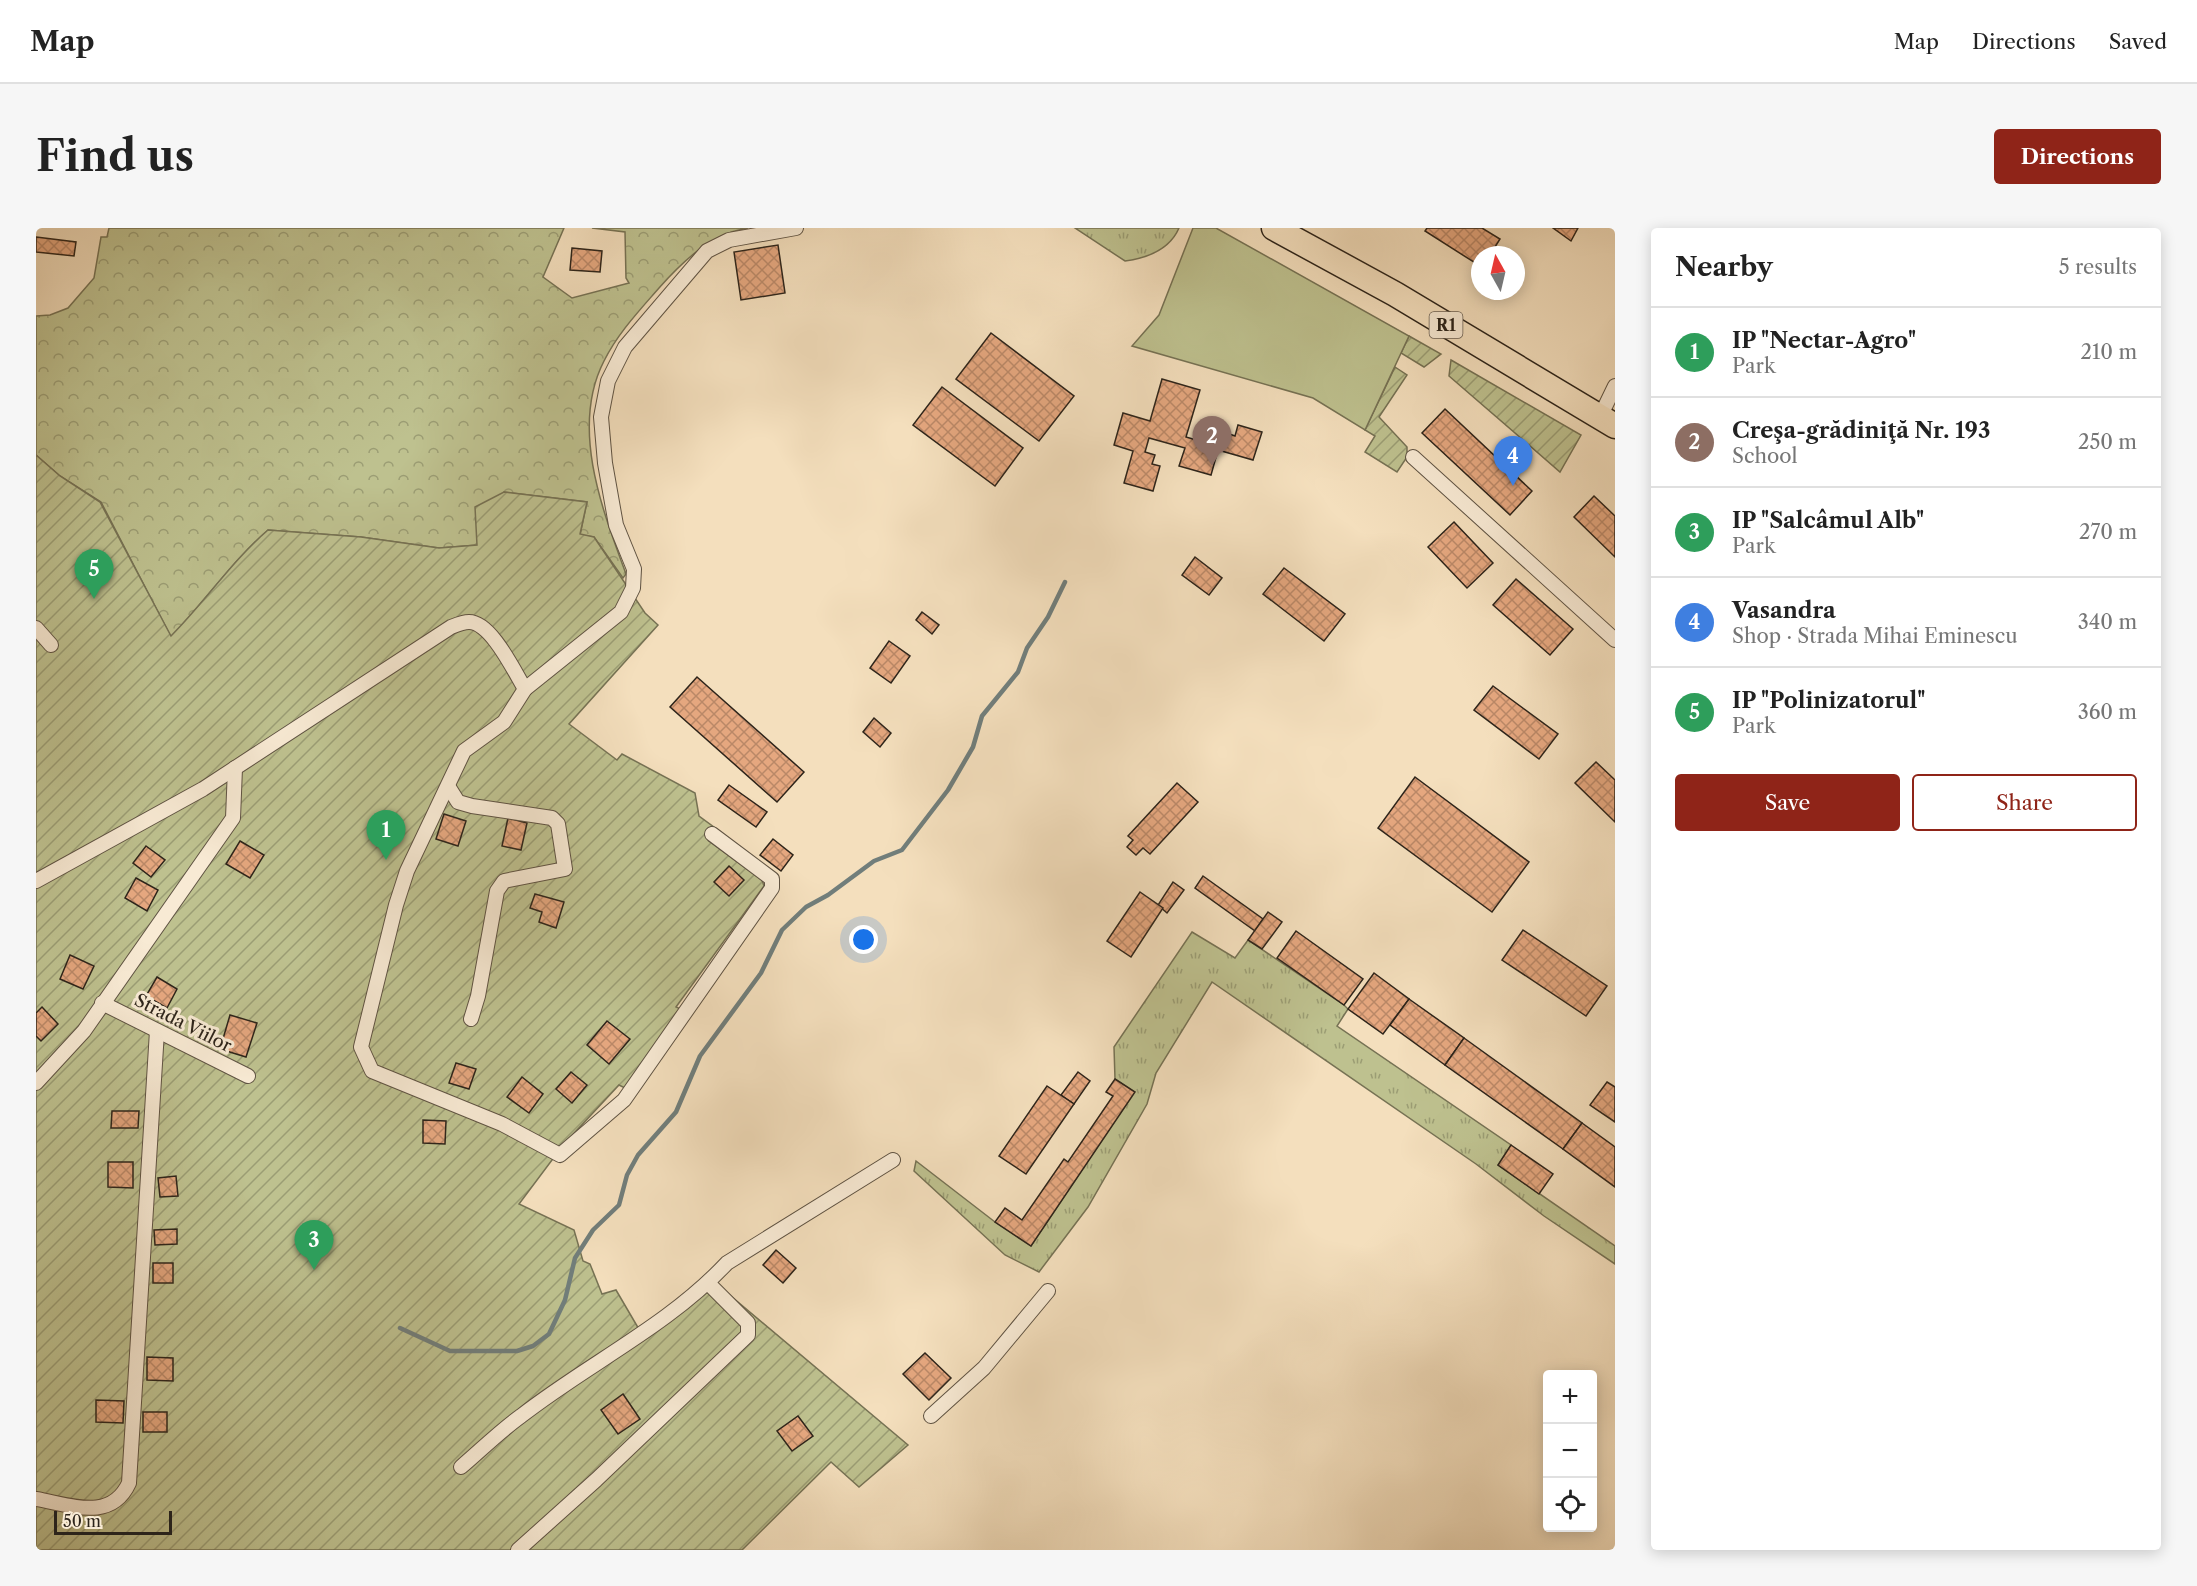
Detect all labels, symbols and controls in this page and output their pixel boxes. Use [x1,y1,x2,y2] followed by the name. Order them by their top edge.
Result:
[30,24,94,58] text: Map
[1894,29,1939,54] text: Map
[1972,29,2076,54] text: Directions
[2109,29,2167,54] text: Saved
[1994,129,2161,184] button: Directions
[36,130,194,182] text: Find us
[1471,246,1525,300] north arrow
[1675,251,1773,283] text: Nearby
[2059,255,2137,279] text: 5 results
[1430,312,1462,338] road number: R1
[1732,327,1916,354] text: IP "Nectar-Agro"
[1690,340,1699,364] text: 1
[2080,340,2137,364] text: 210 m
[1732,354,1775,378] text: Park
[1192,416,1232,466] pin: 2
[1732,417,1990,444] text: Creşa-grădiniţă Nr. 193
[1689,430,1700,454] text: 2
[2078,430,2137,454] text: 250 m
[1494,436,1532,486] pin: 4
[1732,444,1797,468] text: School
[1732,507,1924,534] text: IP "Salcâmul Alb"
[1689,520,1700,544] text: 3
[2079,520,2137,544] text: 270 m
[1732,534,1775,558] text: Park
[74,550,114,599] pin: 5
[1732,597,1836,624] text: Vasandra
[1689,610,1700,634] text: 4
[2078,610,2137,634] text: 340 m
[1732,624,2018,648] text: Shop · Strada Mihai Eminescu
[1732,687,1925,714] text: IP "Polinizatorul"
[1689,700,1700,724] text: 5
[2078,700,2137,724] text: 360 m
[1732,714,1775,738] text: Park
[1675,774,1900,831] button: Save
[1912,774,2137,831] button: Share
[366,810,406,860] pin: 1
[849,925,878,954] your location
[131,989,236,1057] street label: Strada Viilor
[294,1220,334,1270] pin: 3
[1543,1370,1597,1532] map controls
[1543,1370,1597,1424] button: +
[1543,1424,1597,1478] button: −
[1543,1478,1597,1532] button: locate
[54,1508,172,1536] scale bar
[63,1511,101,1531] text: 50 m

